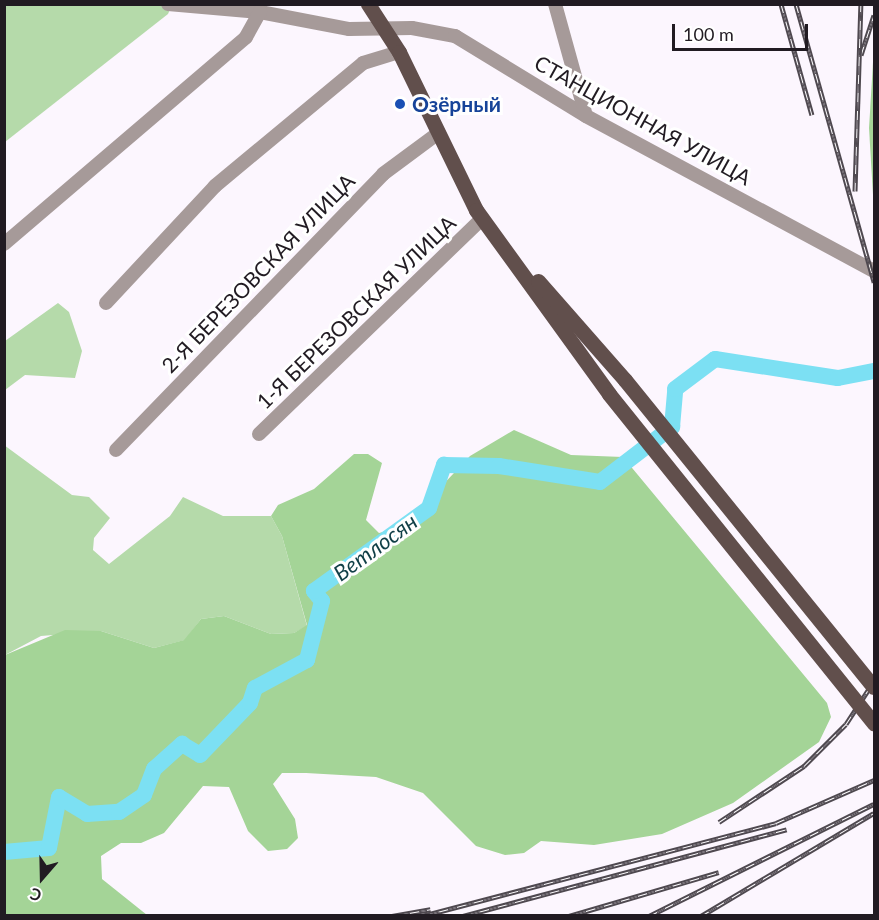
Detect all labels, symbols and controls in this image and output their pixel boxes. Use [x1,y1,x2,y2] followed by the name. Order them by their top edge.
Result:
[675,12,812,50] scale bar
[683,23,734,45] text: 100 m
[530,50,756,190] street label: СТАНЦИОННАЯ УЛИЦА
[412,91,501,117] place label: Озёрный
[393,97,407,111] marker: Озёрный
[156,168,360,378] street label: 2-Я БЕРЕЗОВСКАЯ УЛИЦА
[251,210,461,414] street label: 1-Я БЕРЕЗОВСКАЯ УЛИЦА
[328,508,422,586] water label: Ветлосян
[12,848,72,908] north arrow
[27,885,44,906] text: С

